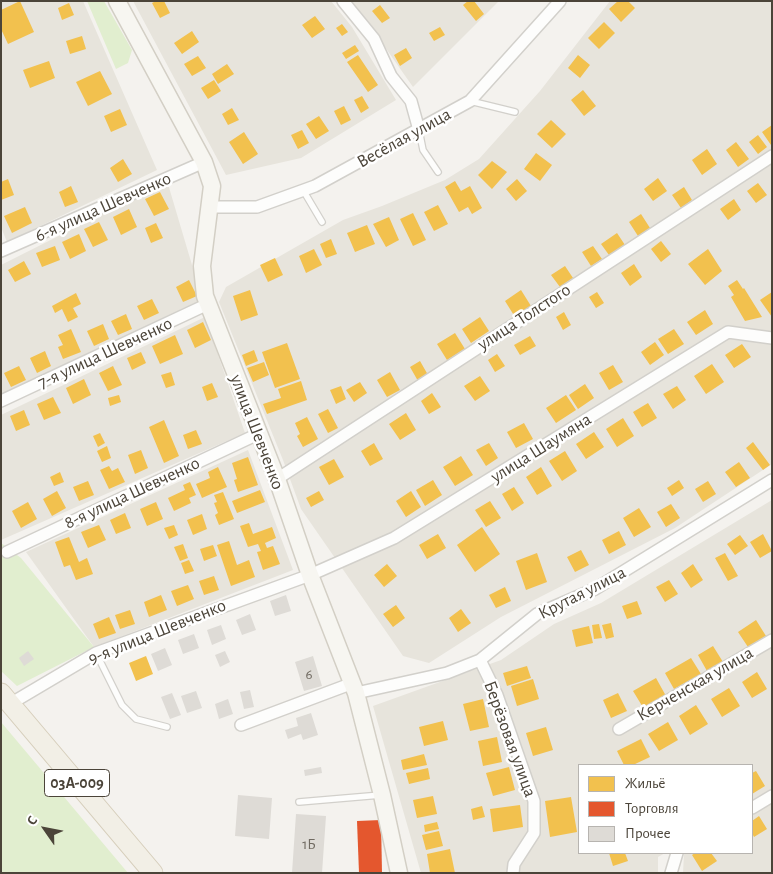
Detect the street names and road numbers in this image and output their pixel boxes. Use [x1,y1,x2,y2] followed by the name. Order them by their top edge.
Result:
[353,103,455,173] street label: Весёлая улица
[32,167,174,247] street label: 6-я улица Шевченко
[473,279,575,355] street label: улица Толстого
[34,312,176,394] street label: 7-я улица Шевченко
[225,371,289,493] street label: улица Шевченко
[487,408,595,488] street label: улица Шаумяна
[61,452,203,534] street label: 8-я улица Шевченко
[535,562,629,624] street label: Крутая улица
[85,595,229,669] street label: 9-я улица Шевченко
[633,642,757,726] street label: Керченская улица
[479,678,541,800] street label: Берёзовая улица
[44,770,110,796] road number: 03А-009

